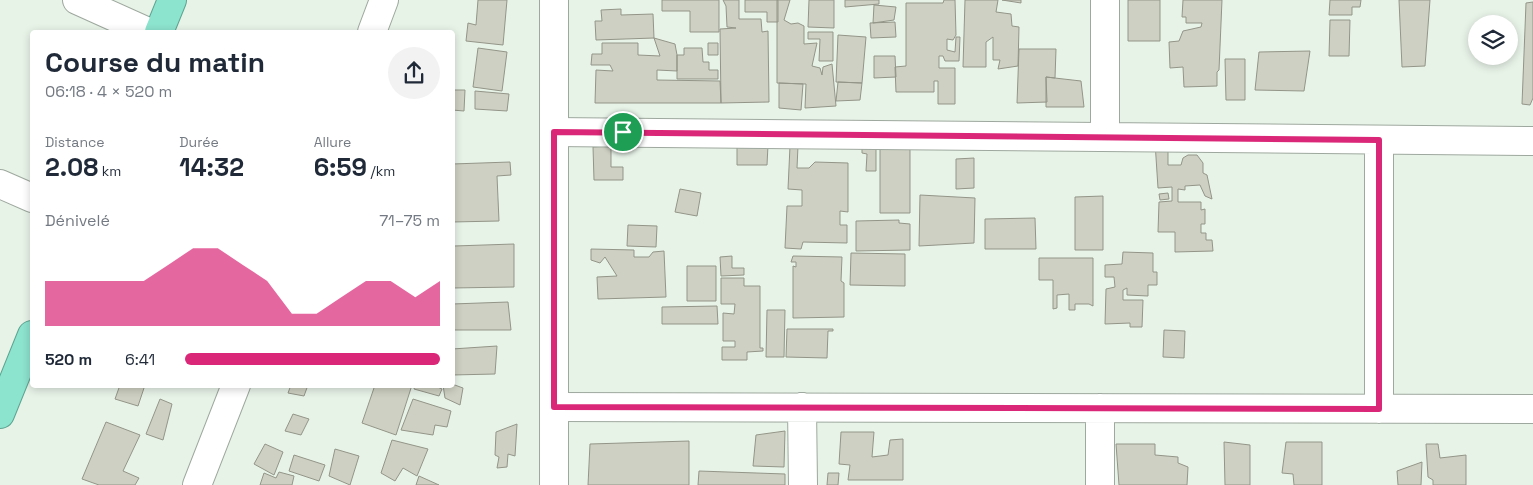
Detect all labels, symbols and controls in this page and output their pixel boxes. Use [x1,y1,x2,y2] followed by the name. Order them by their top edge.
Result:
[1468,15,1518,65] map controls
[1468,15,1518,65] button: layers
[45,44,265,80] text: Course du matin
[388,47,440,99] button: share
[45,81,172,102] text: 06:18 · 4 × 520 m
[602,111,644,153] pin
[609,118,637,146] icon: arrive
[45,133,105,151] text: Distance
[179,133,219,151] text: Durée
[314,133,351,151] text: Allure
[45,151,98,183] text: 2.08
[179,151,244,183] text: 14:32
[314,151,367,183] text: 6:59
[98,162,121,180] text: km
[367,162,395,180] text: /km
[45,210,110,231] text: Dénivelé
[379,210,440,231] text: 71–75 m
[45,349,92,370] text: 520 m
[125,349,155,370] text: 6:41

